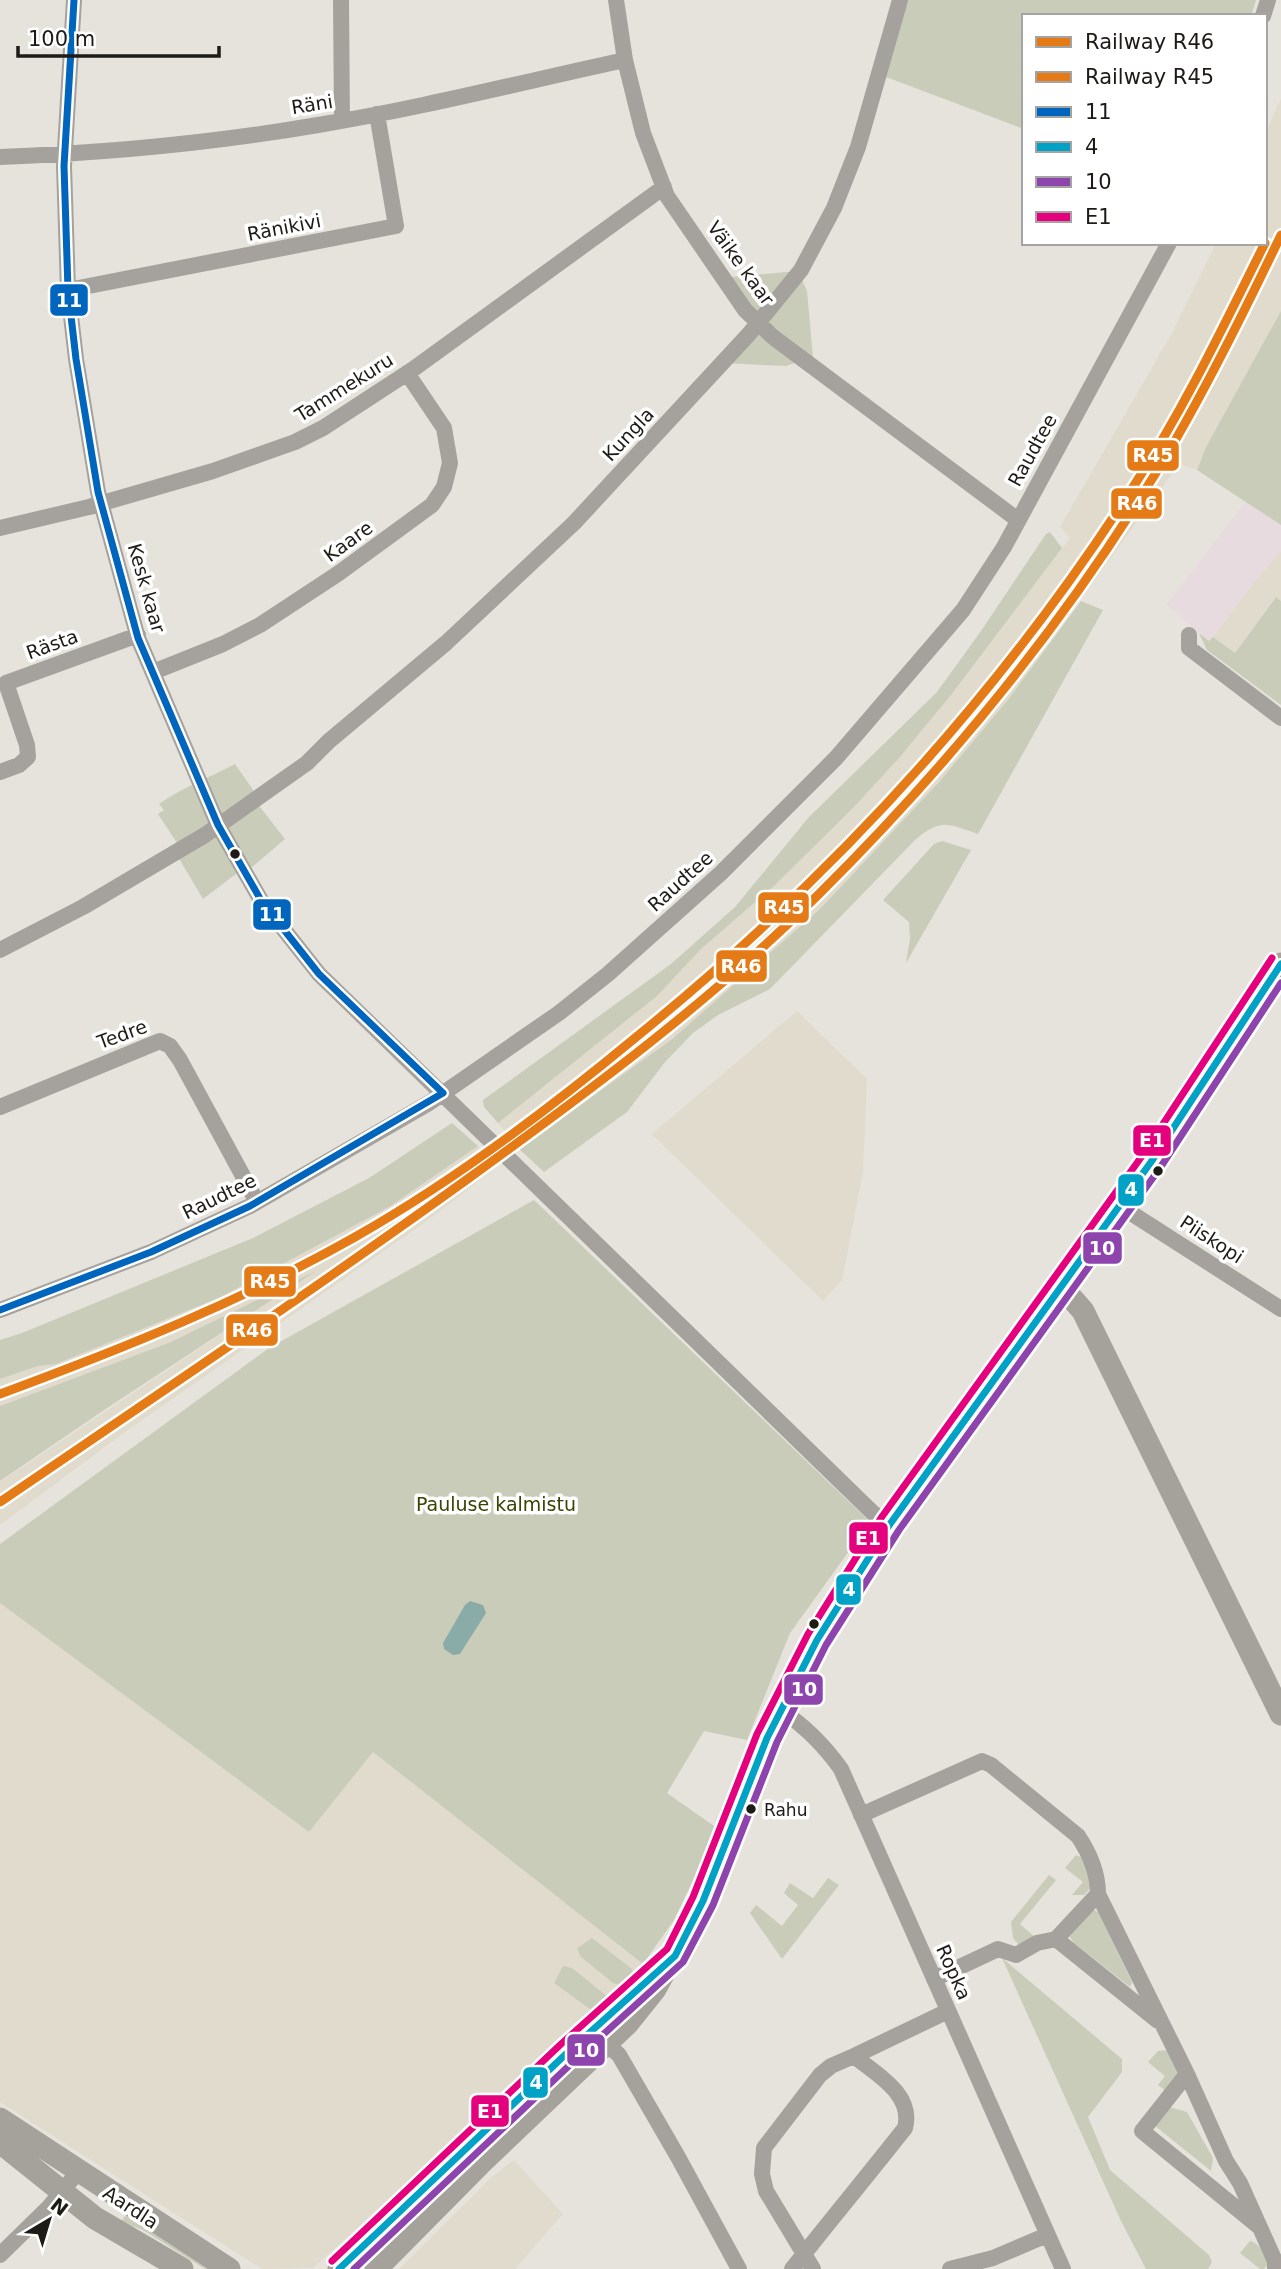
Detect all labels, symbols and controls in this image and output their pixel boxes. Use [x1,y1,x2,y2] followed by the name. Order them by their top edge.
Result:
[18,14,219,58] scale bar
[1022,14,1267,245] legend
[28,27,95,51] text: 100 m
[1085,30,1214,54] text: Railway R46
[1085,65,1214,89] text: Railway R45
[290,90,334,118] street label: Räni
[1085,100,1112,124] text: 11
[1085,135,1098,159] text: 4
[1085,170,1112,194] text: 10
[1085,205,1112,229] text: E1
[245,209,323,245] street label: Ränikivi
[703,217,779,309] street label: Väike kaar
[49,283,89,317] line badge: 11
[56,289,82,311] text: 11
[290,348,397,426] street label: Tammekuru
[598,403,658,465] street label: Kungla
[1003,410,1061,490] street label: Raudtee
[1126,439,1180,472] line badge: R45
[1132,444,1174,466] text: R45
[1110,487,1163,520] line badge: R46
[1116,492,1158,514] text: R46
[319,516,377,566] street label: Kaare
[124,541,170,635] street label: Kesk kaar
[23,625,81,663] street label: Rästa
[643,846,717,916] street label: Raudtee
[228,847,242,861] unlabelled marker
[757,891,810,924] line badge: R45
[763,896,805,918] text: R45
[252,898,292,931] line badge: 11
[259,903,285,925] text: 11
[715,949,768,983] line badge: R46
[720,955,762,977] text: R46
[93,1015,150,1053] street label: Tedre
[1132,1124,1172,1157] line badge: E1
[1139,1129,1165,1151] text: E1
[1151,1164,1165,1178] unlabelled marker
[179,1169,259,1223] street label: Raudtee
[1117,1173,1145,1207] line badge: 4
[1124,1178,1138,1200] text: 4
[1176,1210,1248,1268] street label: Piiskopi
[1082,1231,1123,1265] line badge: 10
[1089,1237,1115,1259] text: 10
[243,1265,297,1298] line badge: R45
[249,1270,291,1292] text: R45
[225,1313,279,1347] line badge: R46
[231,1319,273,1341] text: R46
[416,1493,576,1515] park label: Pauluse kalmistu
[848,1521,889,1555] line badge: E1
[855,1527,881,1549] text: E1
[835,1573,862,1606] line badge: 4
[842,1578,856,1600] text: 4
[807,1617,821,1631] unlabelled marker
[783,1673,824,1706] line badge: 10
[791,1678,817,1700] text: 10
[764,1800,807,1820] place label: Rahu
[744,1802,758,1816] marker: Rahu
[932,1941,976,2003] street label: Ropka
[566,2033,606,2067] line badge: 10
[573,2039,599,2061] text: 10
[522,2066,549,2099] line badge: 4
[529,2071,543,2093] text: 4
[470,2094,510,2128] line badge: E1
[477,2100,503,2122] text: E1
[99,2181,163,2233] street label: Aardla
[14,2185,84,2255] north arrow
[46,2193,73,2220] text: N

